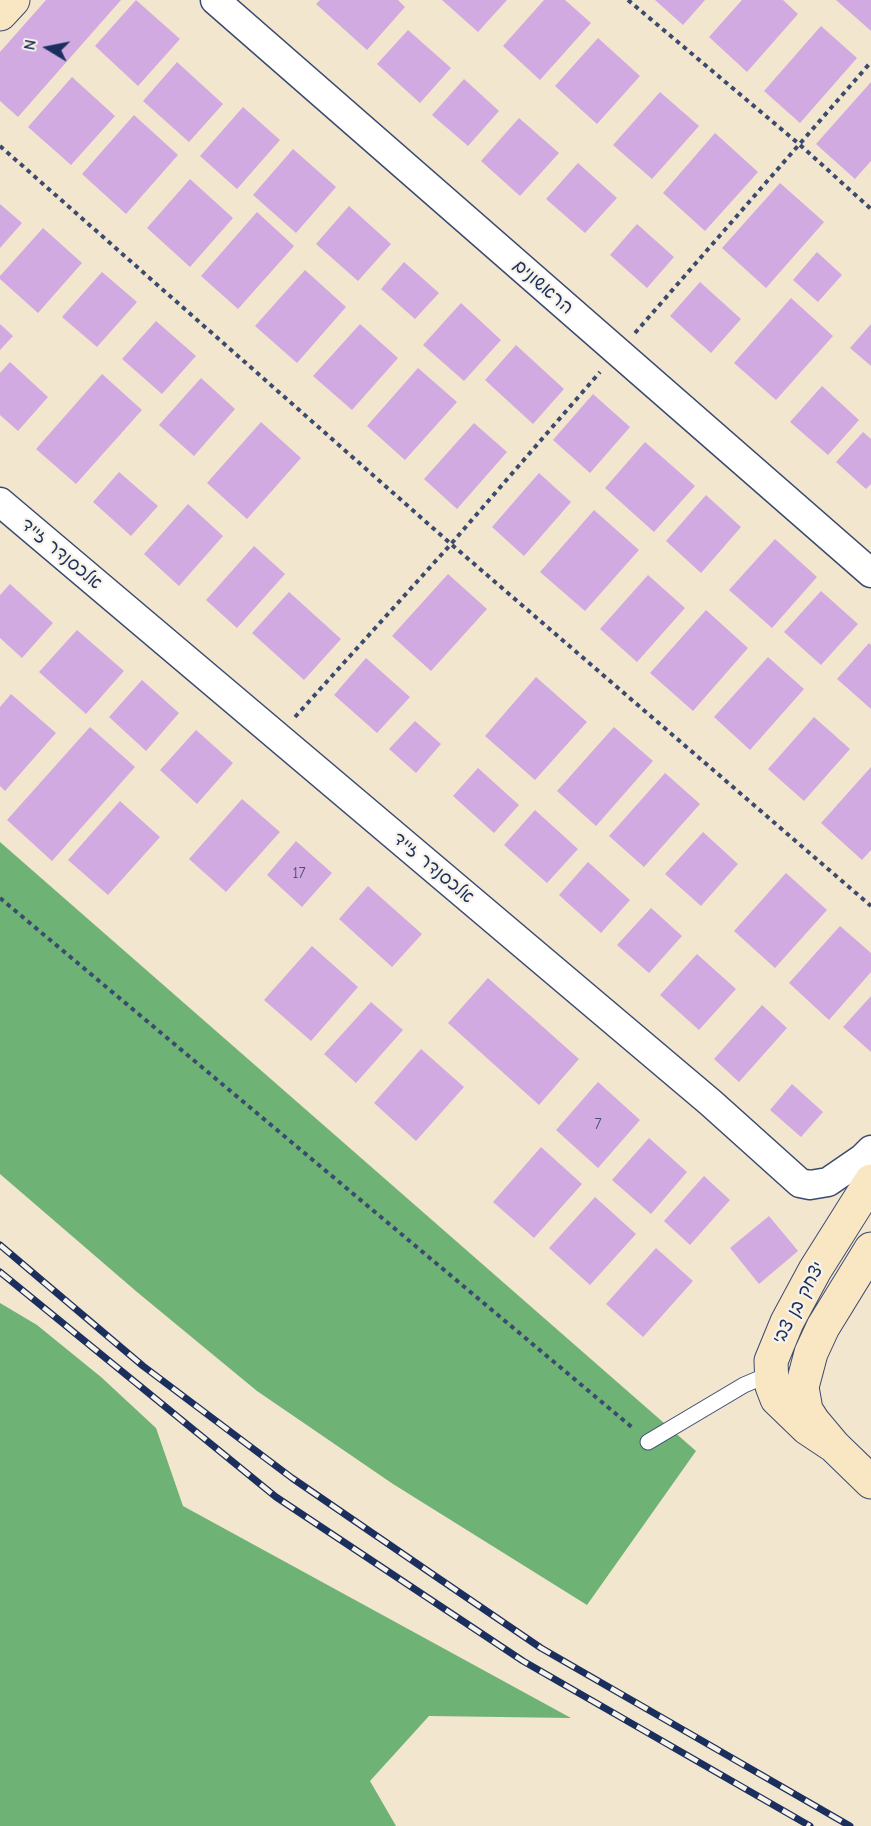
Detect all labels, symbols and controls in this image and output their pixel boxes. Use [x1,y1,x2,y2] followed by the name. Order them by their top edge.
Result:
[18,18,78,78] north arrow
[21,38,40,52] text: N
[509,255,577,319] street label: הראשונים
[16,514,106,594] street label: אלכסנדר זייד
[388,828,478,908] street label: אלכסנדר זייד
[292,865,306,883] house number: 17
[594,1116,602,1134] house number: 7
[768,1258,830,1348] street label: יצחק בן צבי

